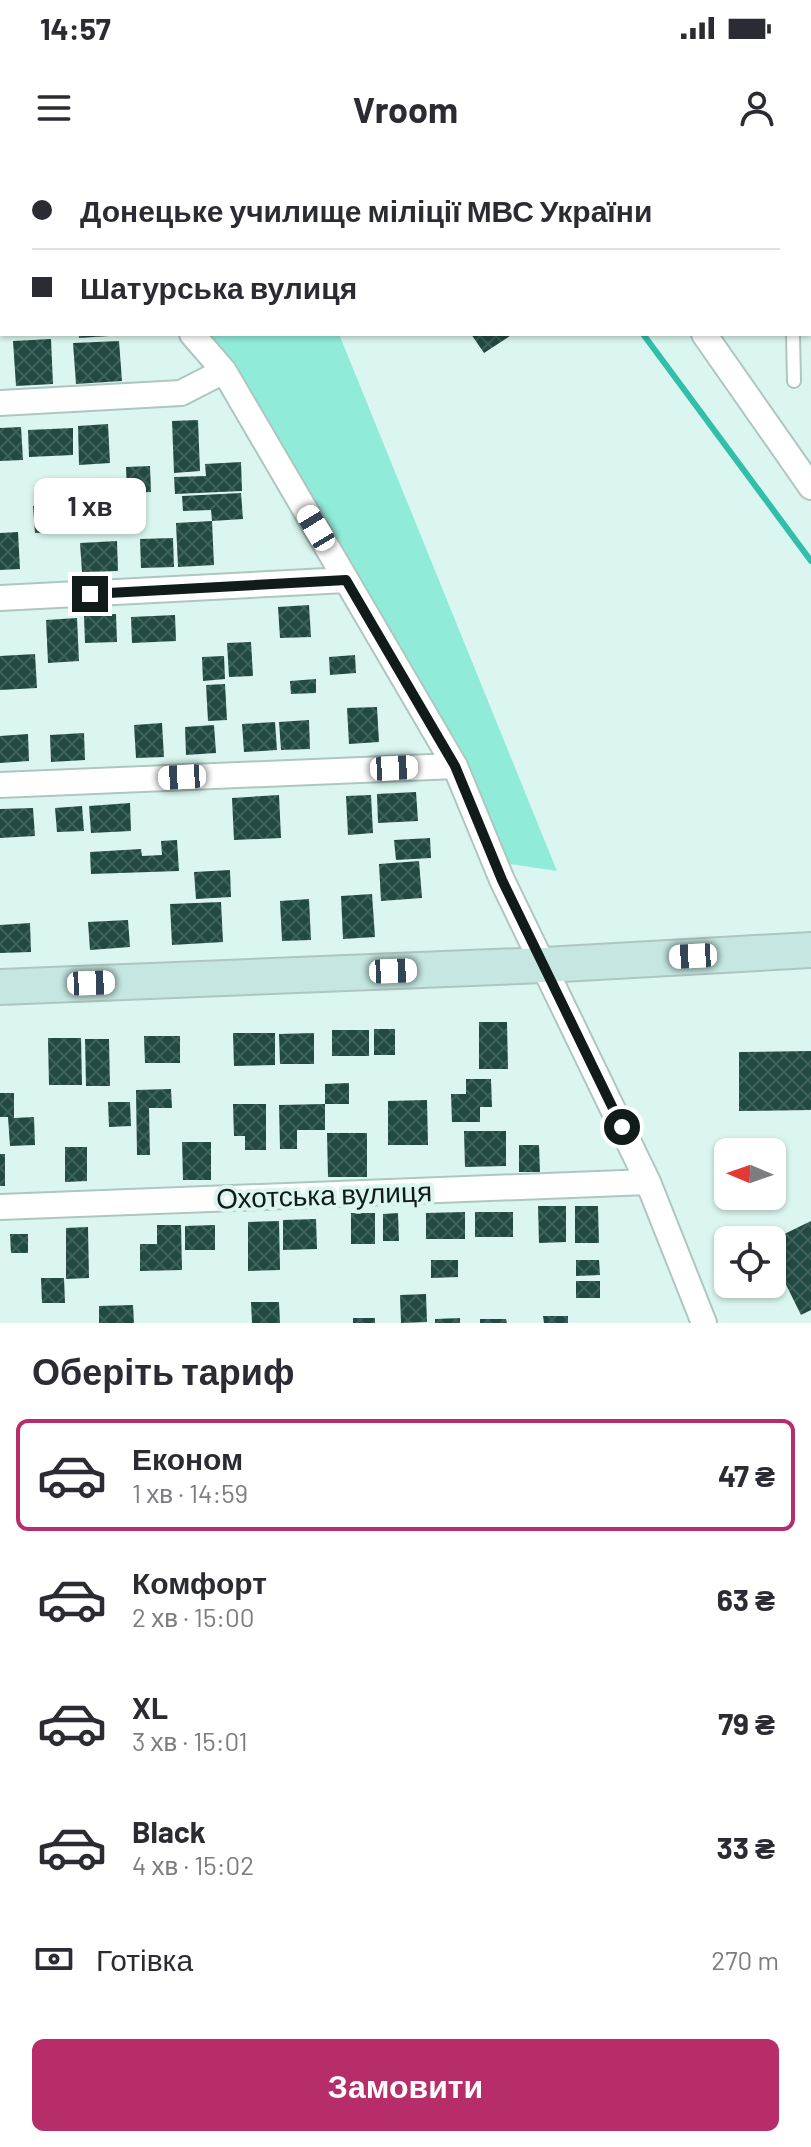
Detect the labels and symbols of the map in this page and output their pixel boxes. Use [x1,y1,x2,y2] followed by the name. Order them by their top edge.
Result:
[34,478,146,534] callout: 1 хв
[293,501,339,555] car
[72,576,108,612] route end
[369,755,419,781] car
[157,764,207,790] car
[668,943,718,969] car
[369,958,417,984] car
[67,970,115,996] car
[604,1109,640,1145] route start
[714,1138,786,1210] north arrow
[215,1173,433,1215] street label: Охотська вулиця

